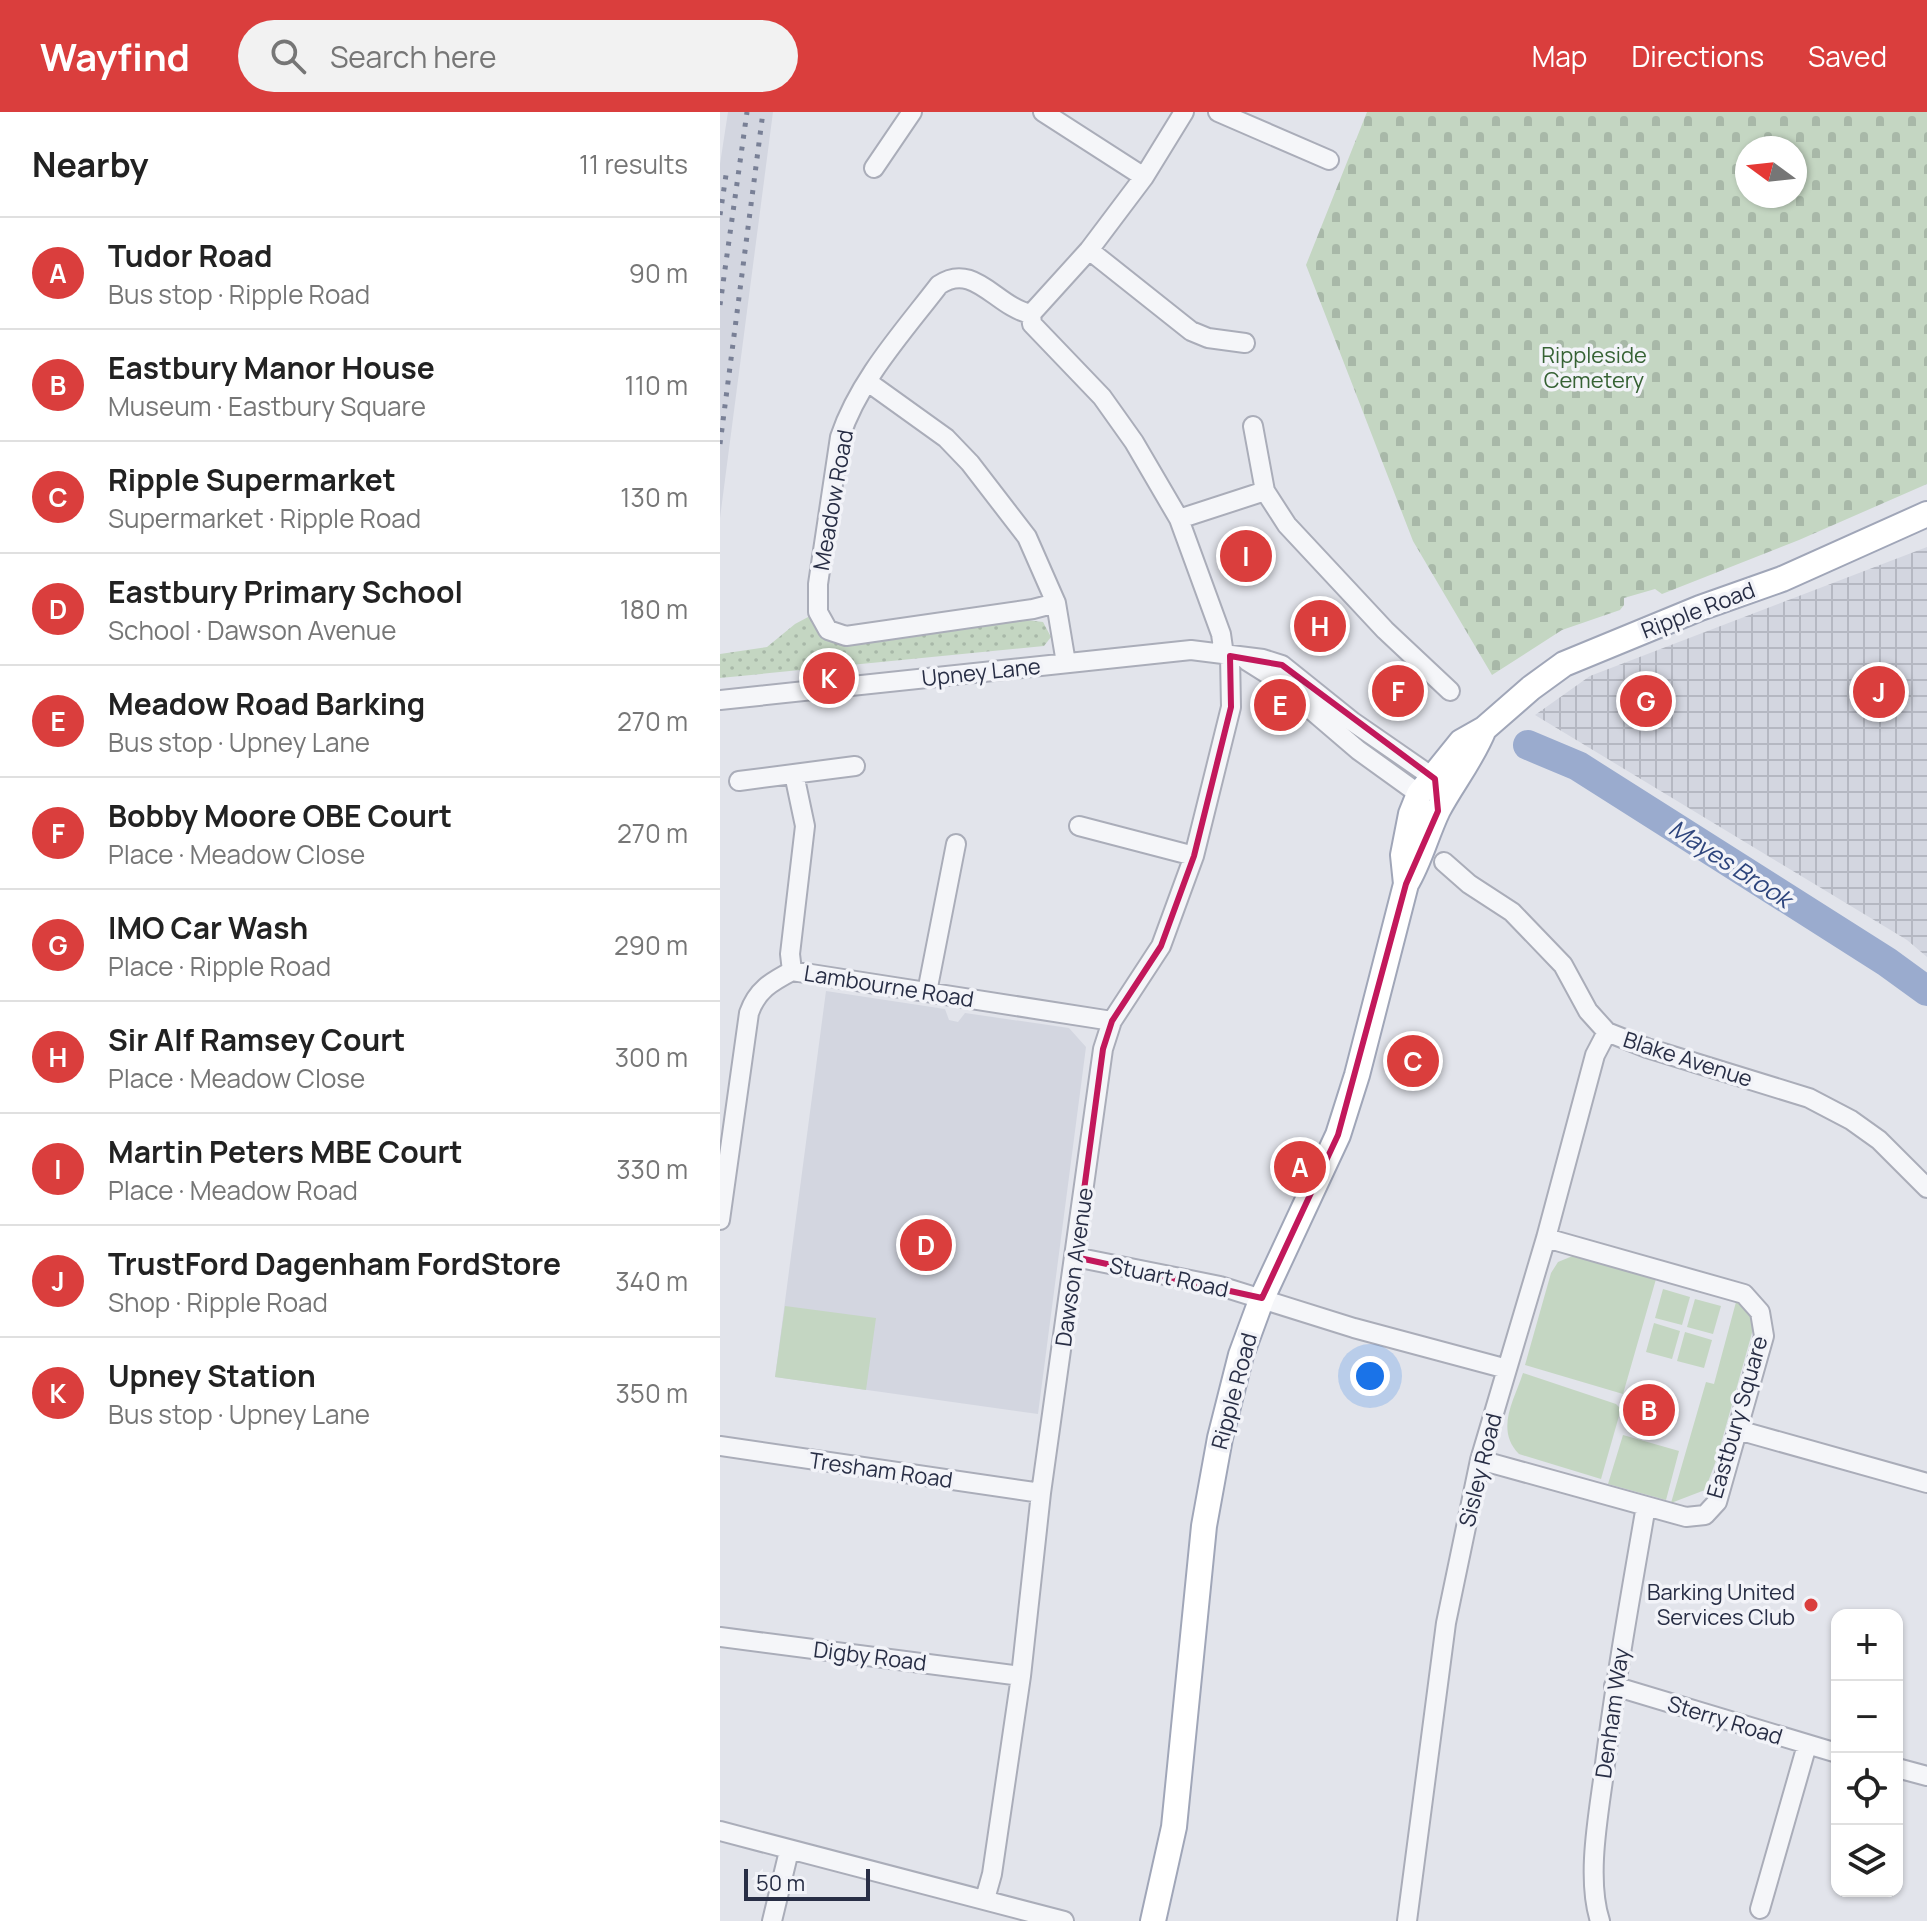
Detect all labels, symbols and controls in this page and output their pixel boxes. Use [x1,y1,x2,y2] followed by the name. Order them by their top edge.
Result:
[238,20,798,92] search box
[40,30,190,82] text: Wayfind
[266,34,310,78] icon: search
[330,36,497,77] text: Search here
[1532,37,1587,75] text: Map
[1631,37,1764,75] text: Directions
[1808,37,1887,75] text: Saved
[1735,136,1807,208] north arrow
[32,141,148,187] text: Nearby
[579,146,688,182] text: 11 results
[108,235,273,276] text: Tudor Road
[49,255,67,291] text: A
[629,255,688,291] text: 90 m
[108,276,370,312] text: Bus stop · Ripple Road
[1541,340,1647,395] park label: Rippleside Cemetery
[108,347,435,388] text: Eastbury Manor House
[50,367,66,403] text: B
[625,367,688,403] text: 110 m
[108,388,426,424] text: Museum · Eastbury Square
[806,427,860,573] street label: Meadow Road
[108,459,396,500] text: Ripple Supermarket
[48,479,68,515] text: C
[620,479,688,515] text: 130 m
[108,500,421,536] text: Supermarket · Ripple Road
[1220,526,1272,586] pin: I
[108,571,463,612] text: Eastbury Primary School
[1637,575,1759,645] street label: Ripple Road
[49,591,67,627] text: D
[620,591,688,627] text: 180 m
[1294,596,1346,656] pin: H
[108,612,396,648] text: School · Dawson Avenue
[803,648,855,708] pin: K
[920,651,1042,693] street label: Upney Lane
[1372,661,1424,721] pin: F
[1853,662,1905,722] pin: J
[1620,671,1672,731] pin: G
[1254,675,1306,735] pin: E
[108,683,425,724] text: Meadow Road Barking
[50,703,66,739] text: E
[617,703,688,739] text: 270 m
[108,724,370,760] text: Bus stop · Upney Lane
[108,795,452,836] text: Bobby Moore OBE Court
[1663,811,1801,916] water label: Mayes Brook
[51,815,65,851] text: F
[617,815,688,851] text: 270 m
[108,836,365,872] text: Place · Meadow Close
[108,907,308,948] text: IMO Car Wash
[48,927,68,963] text: G
[614,927,688,963] text: 290 m
[108,948,331,984] text: Place · Ripple Road
[802,958,976,1014] street label: Lambourne Road
[108,1019,405,1060] text: Sir Alf Ramsey Court
[1620,1024,1757,1094] street label: Blake Avenue
[1387,1031,1439,1091] pin: C
[49,1039,67,1075] text: H
[615,1039,688,1075] text: 300 m
[108,1060,365,1096] text: Place · Meadow Close
[108,1131,462,1172] text: Martin Peters MBE Court
[1274,1137,1326,1197] pin: A
[54,1151,62,1187] text: I
[616,1151,688,1187] text: 330 m
[108,1172,358,1208] text: Place · Meadow Road
[1048,1185,1100,1348] street label: Dawson Avenue
[900,1215,952,1275] pin: D
[108,1243,561,1284] text: TrustFord Dagenham FordStore
[1107,1250,1231,1304] street label: Stuart Road
[51,1263,65,1299] text: J
[615,1263,688,1299] text: 340 m
[108,1284,328,1320] text: Shop · Ripple Road
[1204,1329,1264,1453] street label: Ripple Road
[1700,1332,1775,1502] street label: Eastbury Square
[108,1355,316,1396] text: Upney Station
[1350,1356,1390,1396] your location
[50,1375,66,1411] text: K
[615,1375,688,1411] text: 350 m
[1623,1380,1675,1440] pin: B
[108,1396,370,1432] text: Bus stop · Upney Lane
[1451,1410,1509,1530] street label: Sisley Road
[807,1445,955,1495] street label: Tresham Road
[1647,1577,1795,1632] place label: Barking United Services Club
[1802,1596,1820,1614] marker: Barking United Services Club
[1831,1609,1903,1897] map controls
[1831,1609,1903,1681] button: +
[812,1634,928,1678] street label: Digby Road
[1588,1645,1636,1780] street label: Denham Way
[1831,1681,1903,1753] button: −
[1664,1688,1786,1752] street label: Sterry Road
[1831,1753,1903,1825] button: locate
[1831,1825,1903,1897] button: layers
[744,1865,870,1901] scale bar
[756,1868,805,1898] text: 50 m

